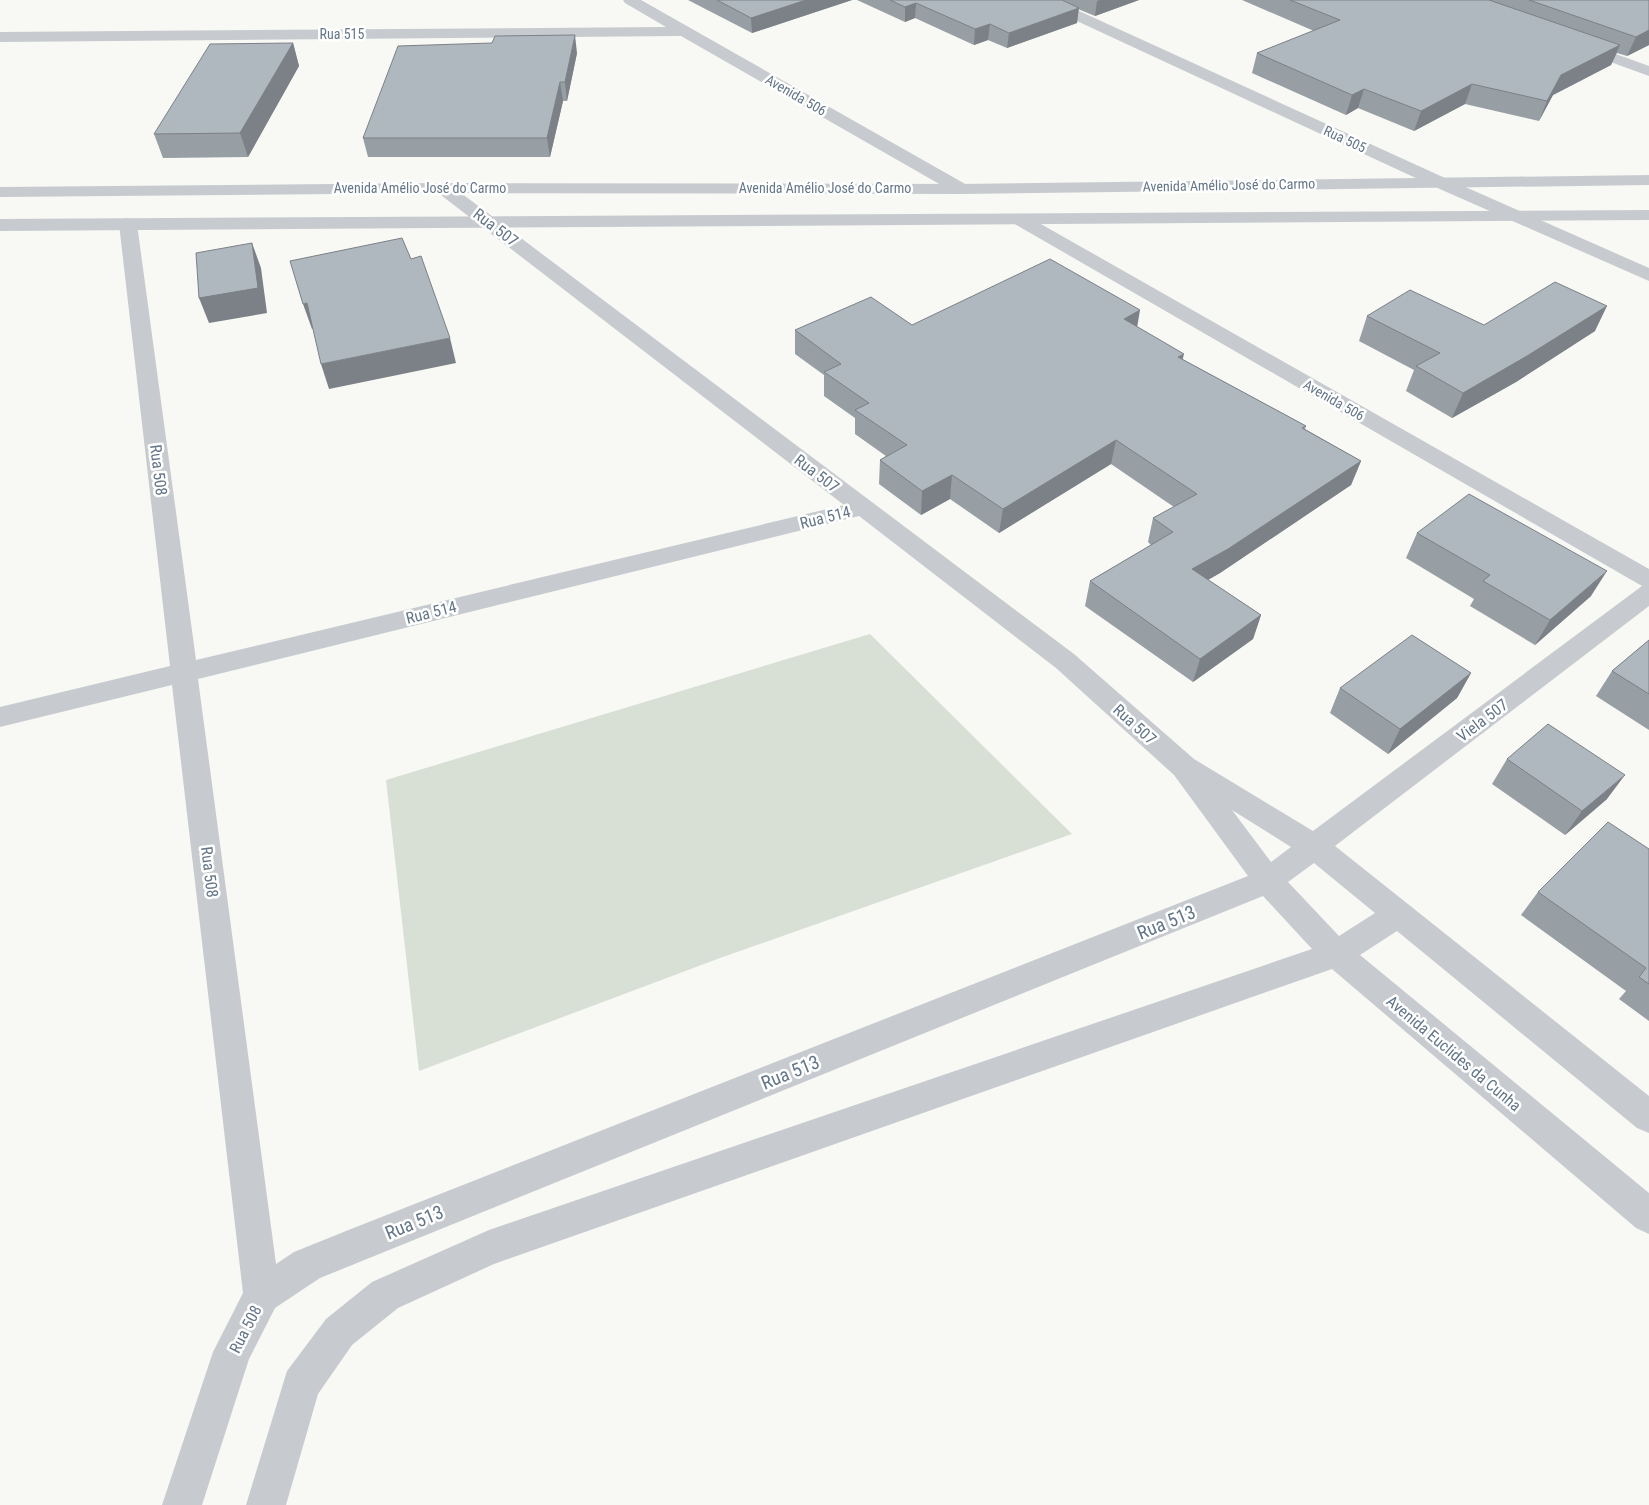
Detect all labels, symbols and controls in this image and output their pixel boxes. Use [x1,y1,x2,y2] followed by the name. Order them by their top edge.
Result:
[320,26,365,42] street label: Rua 515
[763,71,829,119] street label: Avenida 506
[1321,122,1369,156] street label: Rua 505
[1143,175,1315,195] street label: Avenida Amélio José do Carmo
[334,180,506,196] street label: Avenida Amélio José do Carmo
[739,180,911,196] street label: Avenida Amélio José do Carmo
[470,204,522,250] street label: Rua 507
[1301,376,1367,424] street label: Avenida 506
[146,443,171,497] street label: Rua 508
[791,450,843,496] street label: Rua 507
[798,502,852,533] street label: Rua 514
[404,597,458,628] street label: Rua 514
[1453,695,1512,746] street label: Viela 507
[1109,700,1160,749] street label: Rua 507
[197,845,222,899] street label: Rua 508
[1134,900,1199,945] street label: Rua 513
[1383,992,1525,1115] street label: Avenida Euclides da Cunha
[758,1050,823,1095] street label: Rua 513
[382,1200,447,1245] street label: Rua 513
[225,1302,266,1356] street label: Rua 508

